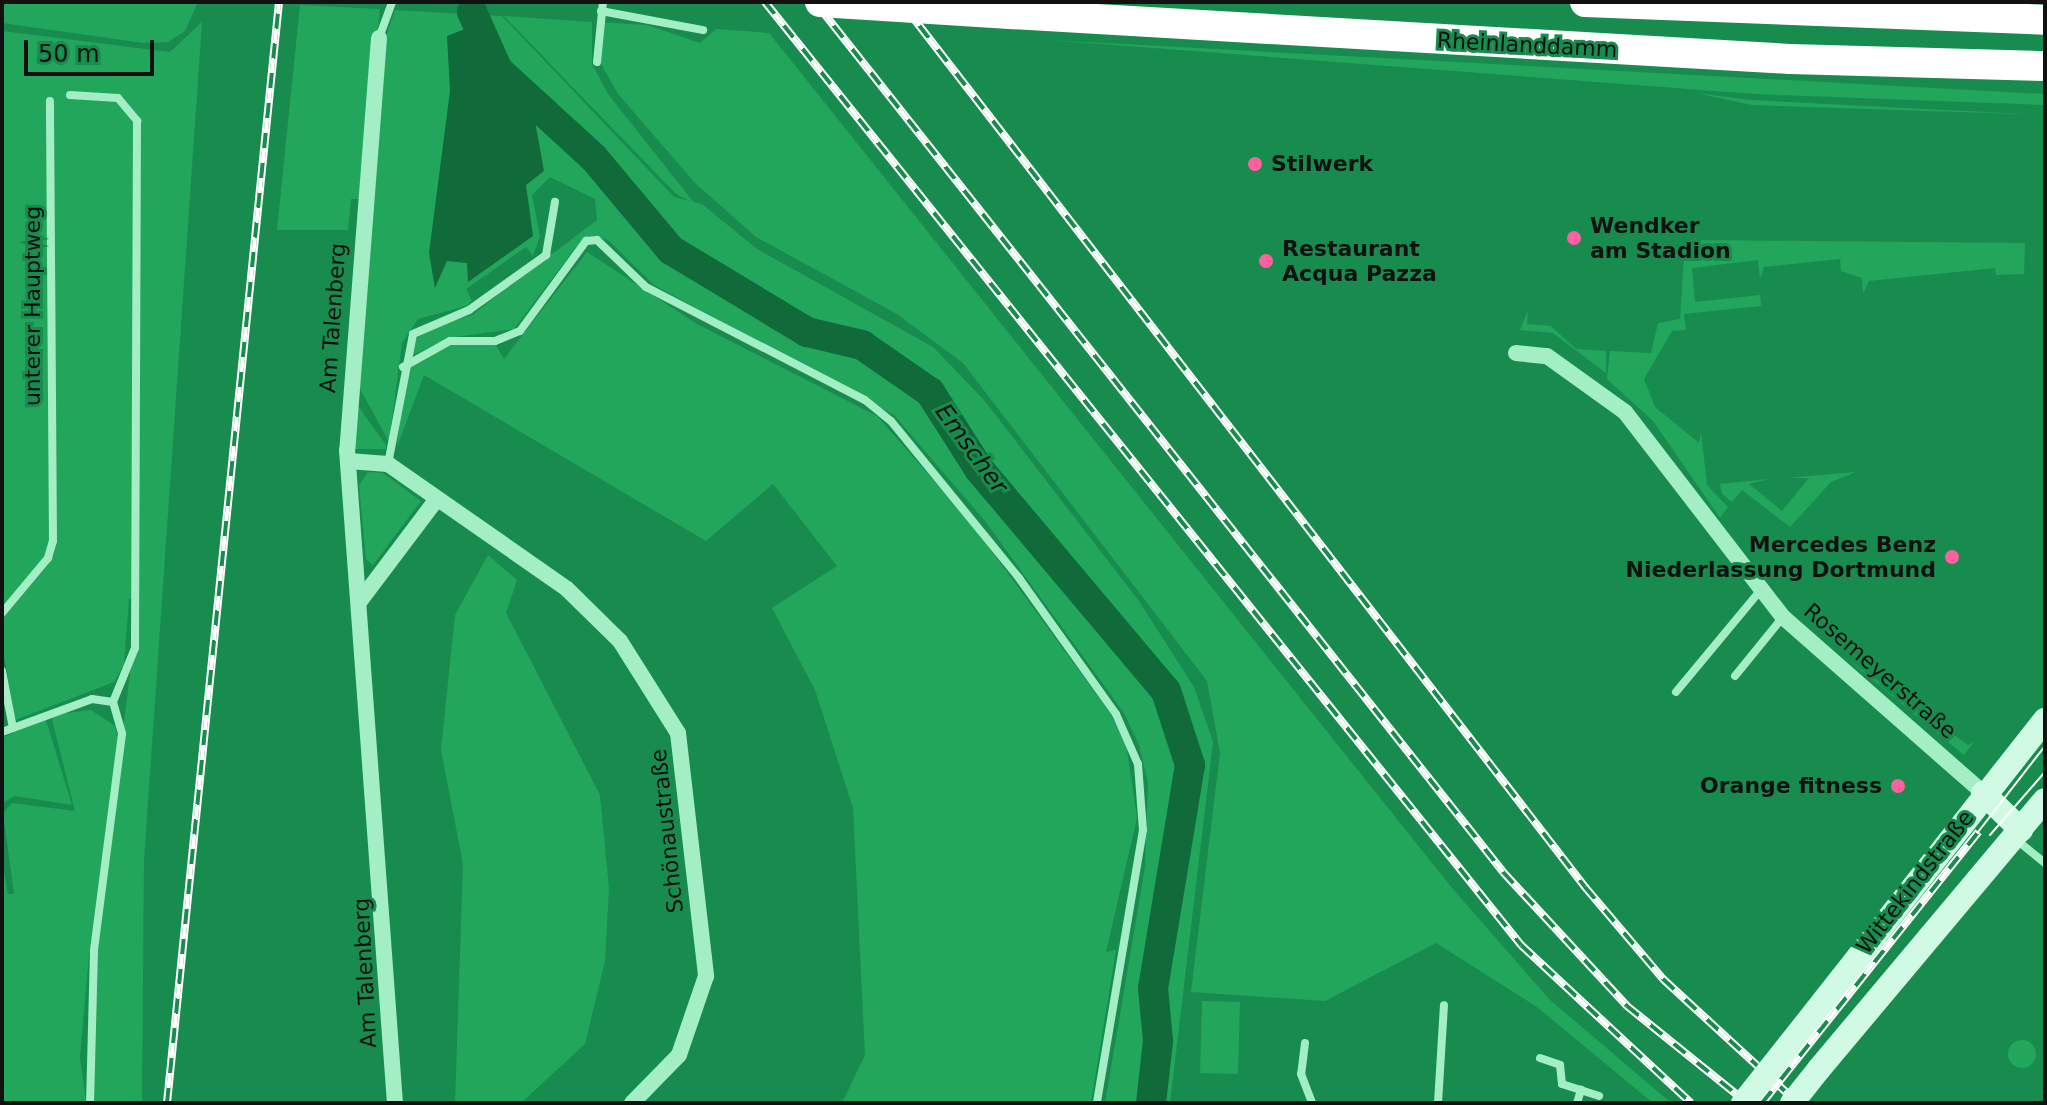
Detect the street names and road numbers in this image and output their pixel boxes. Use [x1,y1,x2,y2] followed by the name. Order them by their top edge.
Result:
[1436,27,1618,63] street label: Rheinlanddamm
[20,206,46,406] street label: unterer Hauptweg
[315,242,351,394] street label: Am Talenberg
[1798,598,1962,744] street label: Rosemeyerstraße
[645,748,689,914] street label: Schönaustraße
[1851,805,1979,959] street label: Wittekindstraße
[348,897,382,1049] street label: Am Talenberg

